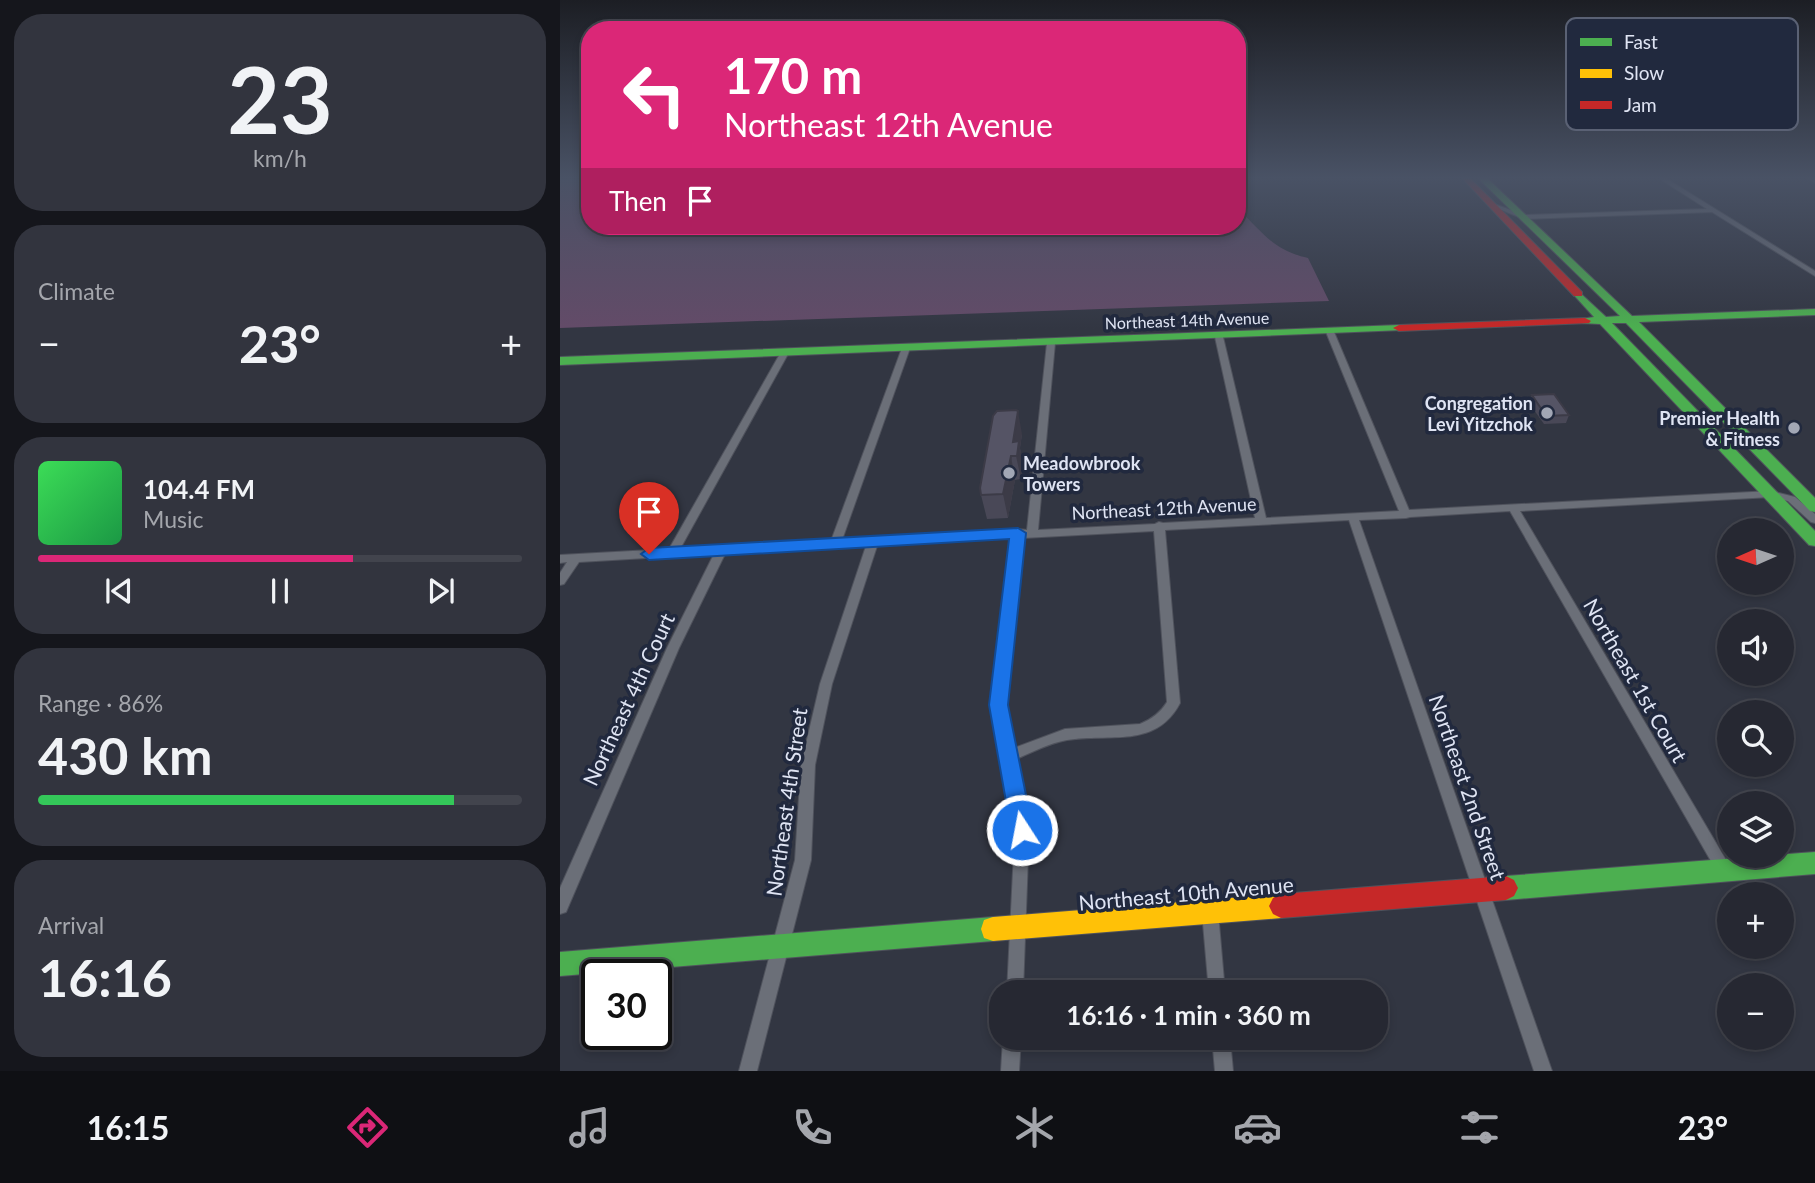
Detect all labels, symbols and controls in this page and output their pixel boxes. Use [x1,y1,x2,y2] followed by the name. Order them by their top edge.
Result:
[1566,18,1798,130] legend
[1624,30,1658,53] text: Fast
[227,44,333,153] text: 23
[724,46,862,104] text: 170 m
[609,49,700,140] icon: left
[1624,61,1664,84] text: Slow
[1624,93,1657,116] text: Jam
[724,105,1053,144] text: Northeast 12th Avenue
[253,144,307,172] text: km/h
[681,182,719,220] icon: arrive
[609,185,667,217] text: Then
[38,277,115,305] text: Climate
[1104,308,1270,332] street label: Northeast 14th Avenue
[239,312,321,374] text: 23°
[38,320,60,366] text: −
[500,320,522,366] text: +
[1425,392,1533,435] place label: Congregation Levi Yitzchok
[1539,405,1555,421] marker: Congregation Levi Yitzchok
[1659,407,1780,450] place label: Premier Health & Fitness
[1786,420,1802,436] marker: Premier Health & Fitness
[1023,452,1141,495] place label: Meadowbrook Towers
[1001,465,1017,481] marker: Meadowbrook Towers
[143,473,255,505] text: 104.4 FM
[619,482,679,554] pin
[1071,492,1257,524] street label: Northeast 12th Avenue
[630,493,668,531] icon: arrive
[143,505,203,533] text: Music
[1717,518,1794,595] north arrow
[1717,518,1794,1050] map controls
[100,572,138,610] icon: previous
[261,572,299,610] icon: pause
[422,572,460,610] icon: next
[1579,594,1693,767] street label: Northeast 1st Court
[577,608,679,789] street label: Northeast 4th Court
[1717,609,1794,686] button: sound
[38,689,163,717] text: Range · 86%
[1425,691,1512,883] street label: Northeast 2nd Street
[1717,700,1794,777] button: search
[760,706,812,898] street label: Northeast 4th Street
[38,724,212,786] text: 430 km
[1717,791,1794,868] button: layers
[985,793,1059,867] position arrow
[1077,871,1295,915] street label: Northeast 10th Avenue
[1717,882,1794,959] button: +
[38,911,104,939] text: Arrival
[38,946,172,1008] text: 16:16
[581,959,672,1050] speed limit sign: 30
[1717,973,1794,1050] button: −
[1066,999,1311,1031] text: 16:16 · 1 min · 360 m
[343,1103,392,1152] icon: directions
[565,1103,614,1152] icon: music
[788,1103,837,1152] icon: phone
[1010,1103,1059,1152] icon: climate
[1233,1103,1282,1152] icon: car
[1455,1103,1504,1152] icon: filters
[87,1108,169,1147] text: 16:15
[1678,1108,1728,1147] text: 23°

